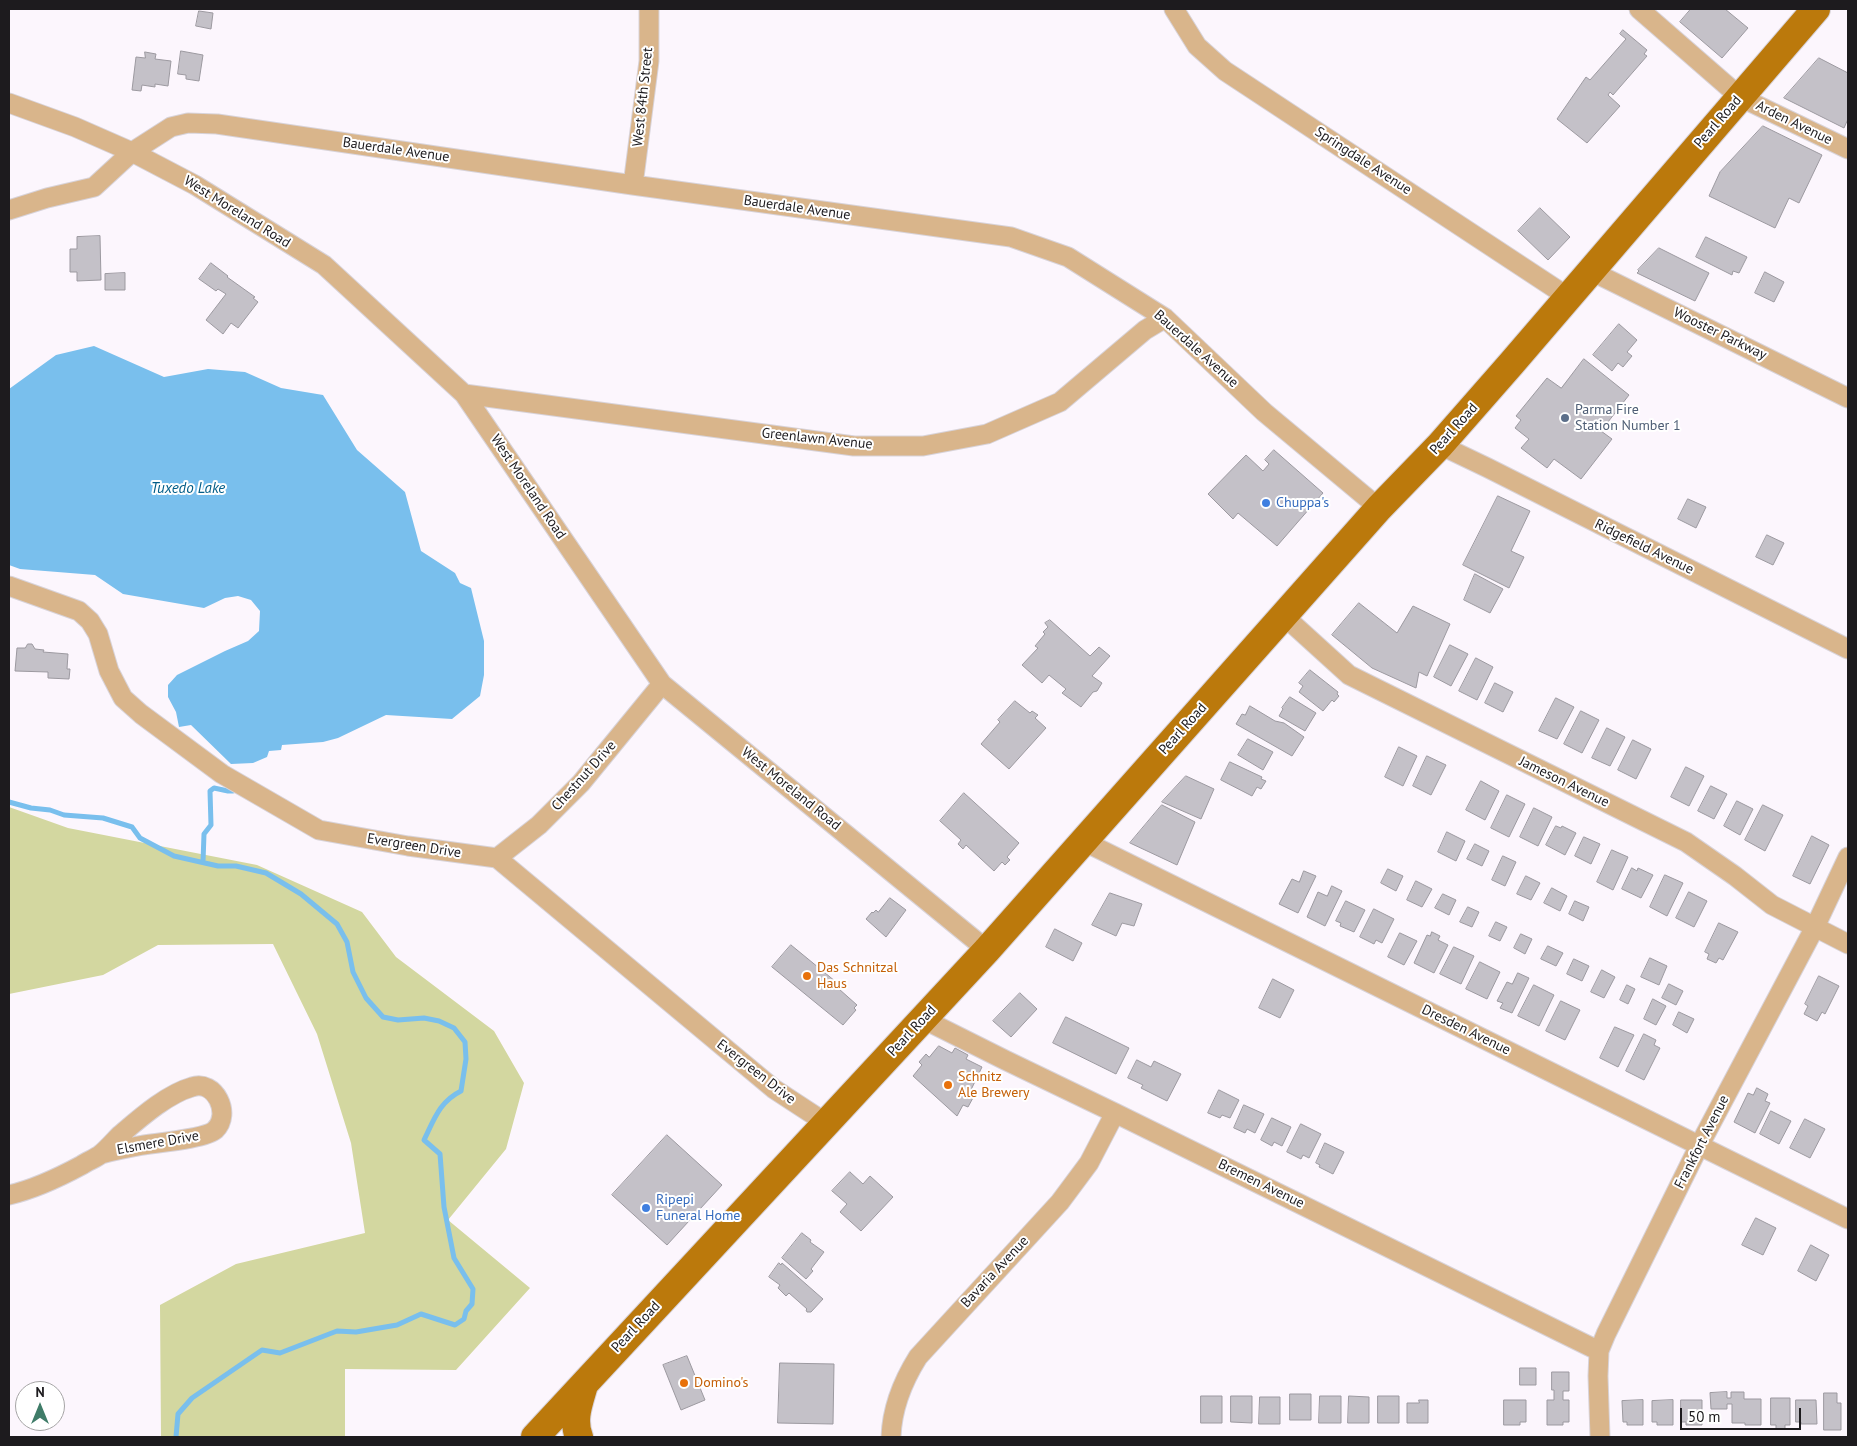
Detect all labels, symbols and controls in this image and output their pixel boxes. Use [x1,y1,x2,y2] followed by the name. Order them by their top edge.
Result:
[629,47,657,147] street label: West 84th Street
[1691,92,1745,152] street label: Pearl Road
[1753,97,1835,149] street label: Arden Avenue
[1312,124,1414,198] street label: Springdale Avenue
[342,134,450,166] street label: Bauerdale Avenue
[181,172,293,252] street label: West Moreland Road
[743,192,851,224] street label: Bauerdale Avenue
[1671,304,1769,364] street label: Wooster Parkway
[1150,307,1242,391] street label: Bauerdale Avenue
[1426,400,1482,458] street label: Pearl Road
[1575,402,1681,434] place label: Parma Fire Station Number 1
[1559,412,1571,424] marker: Parma Fire Station Number 1
[761,425,873,453] street label: Greenlawn Avenue
[487,432,569,542] street label: West Moreland Road
[151,480,225,498] water label: Tuxedo Lake
[1276,495,1329,511] place label: Chuppa's
[1260,497,1272,509] marker: Chuppa's
[1592,516,1696,578] street label: Ridgefield Avenue
[1155,700,1211,758] street label: Pearl Road
[548,738,620,814] street label: Chestnut Drive
[738,744,844,834] street label: West Moreland Road
[1516,753,1612,811] street label: Jameson Avenue
[366,830,462,862] street label: Evergreen Drive
[817,960,898,992] place label: Das Schnitzal Haus
[801,970,813,982] marker: Das Schnitzal Haus
[1419,1001,1513,1059] street label: Dresden Avenue
[884,1002,940,1060] street label: Pearl Road
[713,1036,799,1108] street label: Evergreen Drive
[958,1069,1030,1102] place label: Schnitz Ale Brewery
[942,1079,954,1091] marker: Schnitz Ale Brewery
[1671,1093,1733,1191] street label: Frankfort Avenue
[116,1128,200,1158] street label: Elsmere Drive
[1215,1156,1307,1212] street label: Bremen Avenue
[656,1192,740,1224] place label: Ripepi Funeral Home
[640,1202,652,1214] marker: Ripepi Funeral Home
[958,1233,1032,1311] street label: Bavaria Avenue
[608,1298,664,1356] street label: Pearl Road
[694,1375,748,1391] place label: Domino's
[678,1377,690,1389] marker: Domino's
[15,1381,65,1431] north arrow
[35,1383,45,1401] text: N
[1682,1398,1803,1430] scale bar
[1688,1407,1721,1426] text: 50 m

